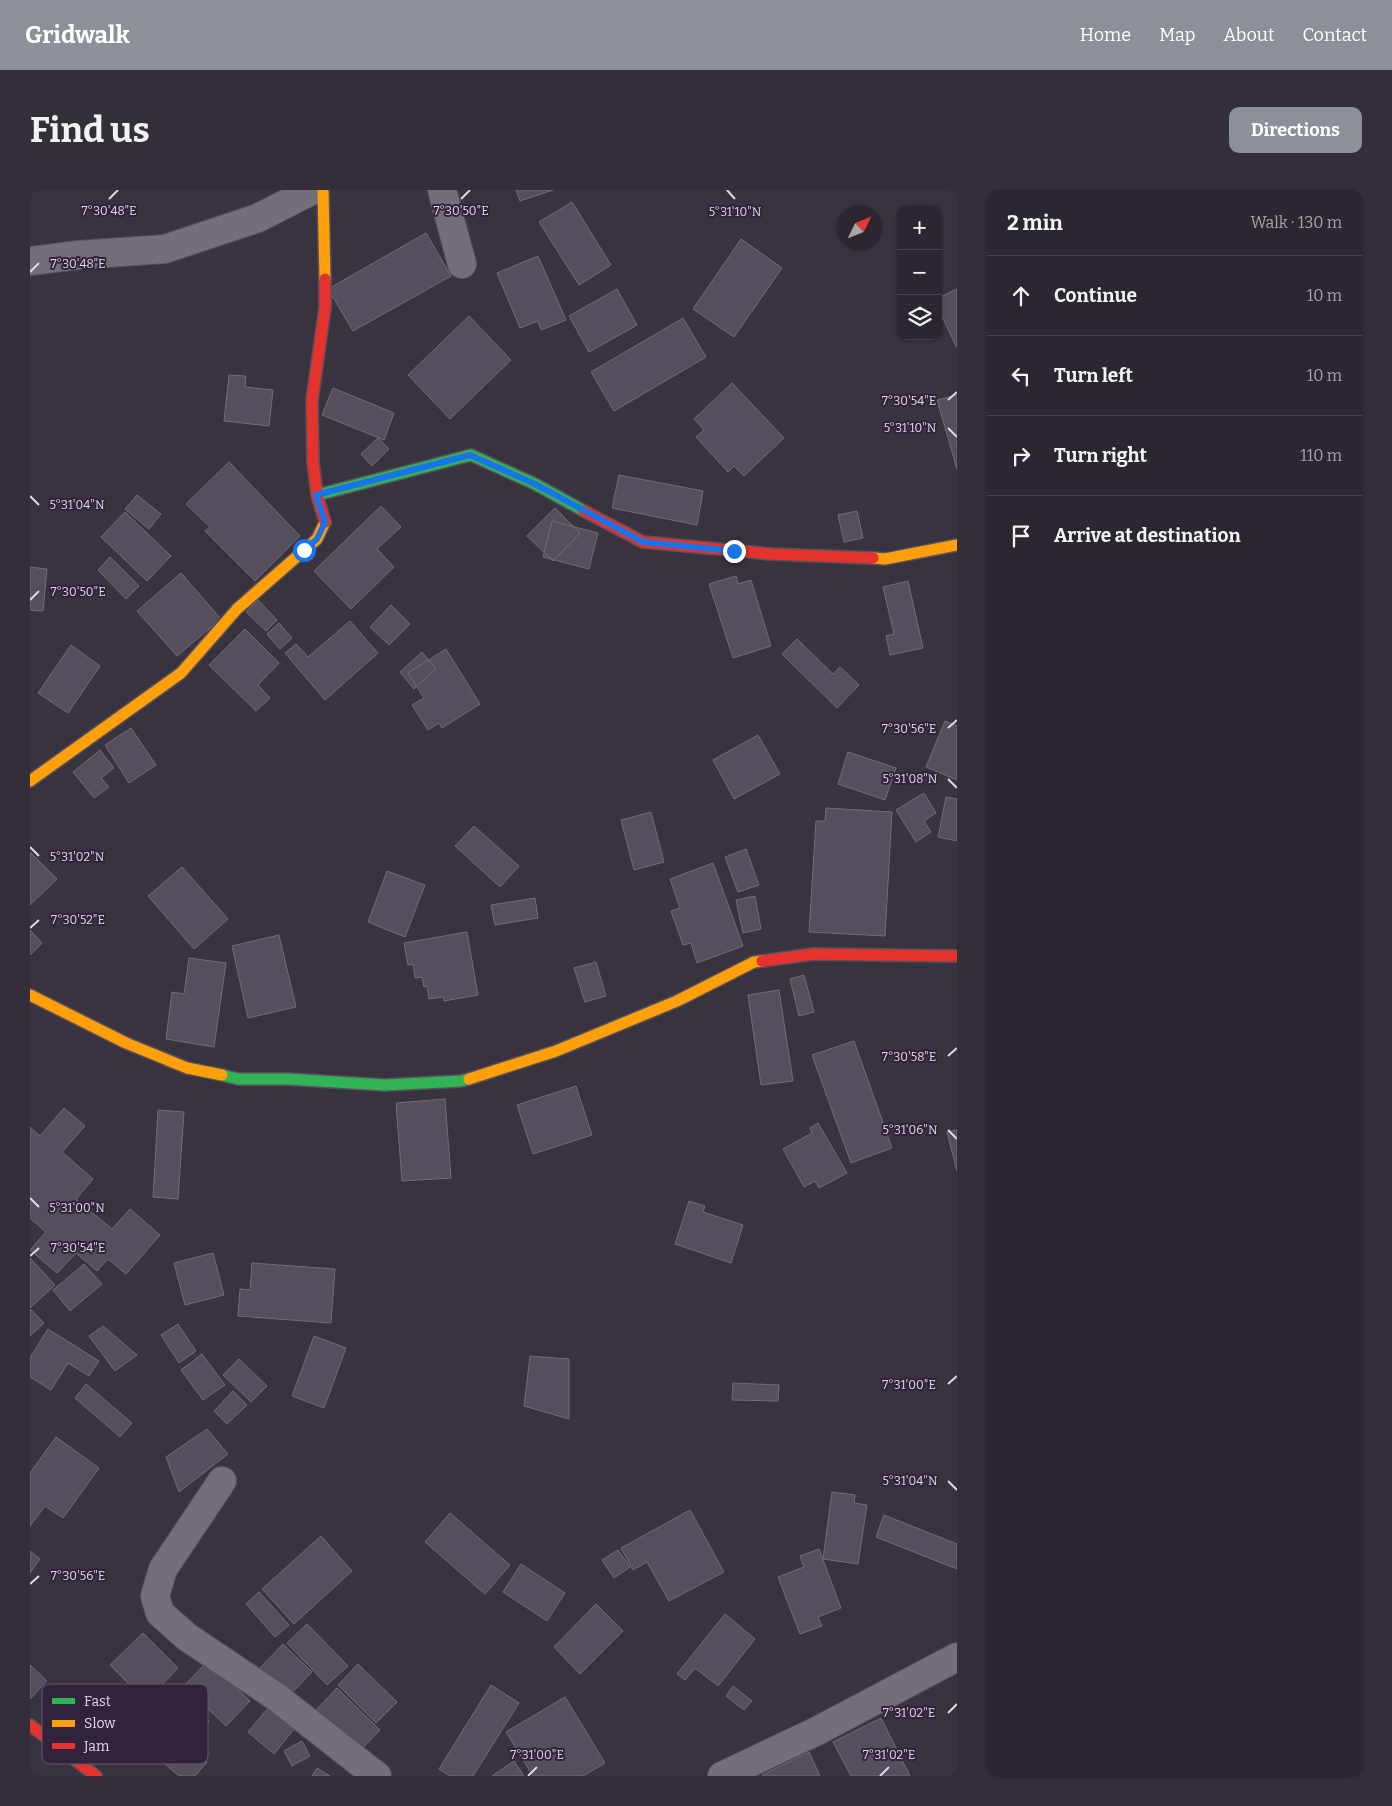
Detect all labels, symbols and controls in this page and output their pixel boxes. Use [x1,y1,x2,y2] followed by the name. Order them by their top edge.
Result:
[25,21,130,49] text: Gridwalk
[1080,24,1131,46] text: Home
[1159,24,1195,46] text: Map
[1223,24,1274,46] text: About
[1302,24,1367,46] text: Contact
[1229,107,1362,153] button: Directions
[30,109,150,151] text: Find us
[81,204,137,218] text: 7°30'48"E
[433,204,489,218] text: 7°30'50"E
[709,205,762,219] text: 5°31'10"N
[837,205,882,250] north arrow
[897,205,942,340] map controls
[897,205,942,250] button: +
[1007,210,1063,236] text: 2 min
[1250,213,1342,232] text: Walk · 130 m
[897,250,942,295] button: −
[50,257,106,271] text: 7°30'48"E
[1007,282,1035,310] icon: ahead
[1054,284,1137,307] text: Continue
[1307,286,1342,305] text: 10 m
[897,295,942,340] button: layers
[1007,362,1035,390] icon: left
[1054,364,1133,387] text: Turn left
[1307,366,1342,385] text: 10 m
[882,394,936,408] text: 7°30'54"E
[884,421,937,435] text: 5°31'10"N
[1007,442,1035,470] icon: right
[1054,444,1147,467] text: Turn right
[1300,446,1342,465] text: 110 m
[50,498,105,512] text: 5°31'04"N
[1007,522,1035,550] icon: arrive
[1054,524,1241,547] text: Arrive at destination
[293,539,316,562] route start
[723,540,746,563] route end
[50,585,106,599] text: 7°30'50"E
[882,722,936,736] text: 7°30'56"E
[883,772,938,786] text: 5°31'08"N
[50,850,105,864] text: 5°31'02"N
[51,913,105,927] text: 7°30'52"E
[882,1050,936,1064] text: 7°30'58"E
[883,1123,938,1137] text: 5°31'06"N
[49,1201,105,1215] text: 5°31'00"N
[51,1241,105,1255] text: 7°30'54"E
[882,1378,936,1392] text: 7°31'00"E
[883,1474,938,1488] text: 5°31'04"N
[51,1569,105,1583] text: 7°30'56"E
[42,1684,208,1764] legend
[84,1693,111,1710] text: Fast
[883,1706,935,1720] text: 7°31'02"E
[84,1715,116,1732] text: Slow
[83,1738,110,1755] text: Jam
[510,1748,564,1762] text: 7°31'00"E
[863,1748,915,1762] text: 7°31'02"E

